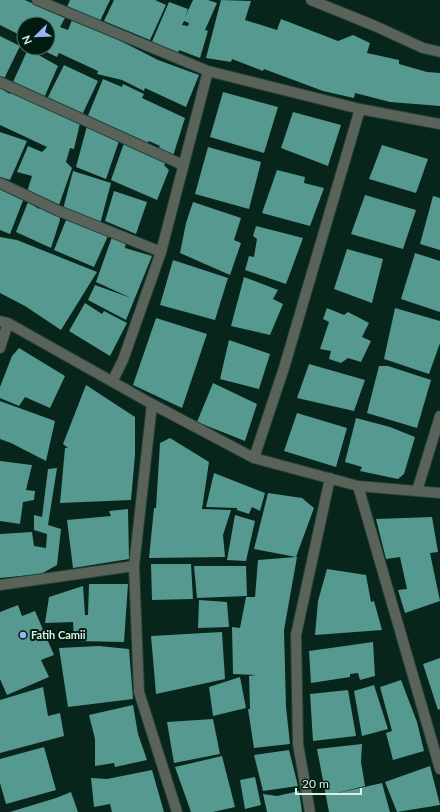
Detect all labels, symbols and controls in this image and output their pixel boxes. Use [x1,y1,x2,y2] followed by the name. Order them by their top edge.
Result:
[16,16,56,56] north arrow
[19,34,34,47] text: N
[31,628,86,641] place label: Fatih Camii
[18,630,28,640] marker: Fatih Camii
[296,770,361,796] scale bar
[302,776,329,791] text: 20 m

